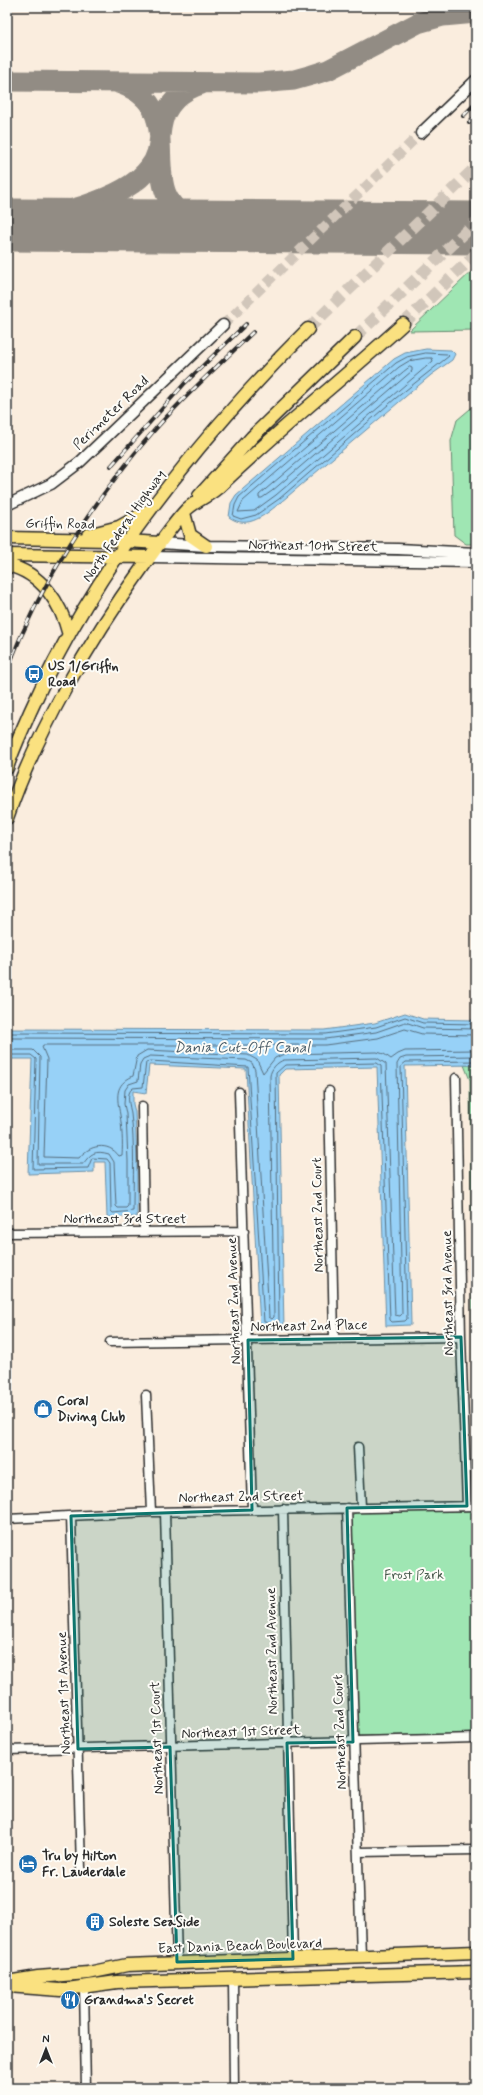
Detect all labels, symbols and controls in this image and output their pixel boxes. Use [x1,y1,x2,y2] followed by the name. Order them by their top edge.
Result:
[69,372,153,454] street label: Perimeter Road
[78,466,170,586] street label: North Federal Highway
[25,514,95,534] street label: Griffin Road
[248,536,379,556] street label: Northeast 10th Street
[48,657,119,691] place label: US 1/Griffin Road
[23,663,45,685] bus stop icon: US 1/Griffin Road
[174,1038,311,1058] water label: Dania Cut-Off Canal
[308,1157,328,1273] street label: Northeast 2nd Court
[63,1210,187,1228] street label: Northeast 3rd Street
[438,1230,458,1356] street label: Northeast 3rd Avenue
[223,1237,245,1365] street label: Northeast 2nd Avenue
[250,1316,368,1336] street label: Northeast 2nd Place
[57,1392,125,1427] place label: Coral Diving Club
[32,1398,54,1420] shop icon: Coral Diving Club
[178,1487,304,1507] street label: Northeast 2nd Street
[384,1566,444,1584] park label: Frost Park
[262,1587,282,1715] street label: Northeast 2nd Avenue
[53,1631,75,1755] street label: Northeast 1st Avenue
[329,1674,351,1790] street label: Northeast 2nd Court
[146,1681,168,1795] street label: Northeast 1st Court
[181,1721,302,1743] street label: Northeast 1st Street
[42,1847,126,1881] place label: Tru by Hilton Fr. Lauderdale
[17,1853,39,1875] hotel icon: Tru by Hilton Fr. Lauderdale
[84,1911,106,1933] building icon: Soleste SeaSide
[109,1913,200,1931] place label: Soleste SeaSide
[158,1934,322,1958] street label: East Dania Beach Boulevard
[59,1989,81,2011] restaurant icon: Grandma's Secret
[84,1991,195,2009] place label: Grandma's Secret
[26,2029,66,2069] north arrow
[42,2033,50,2047] text: N

